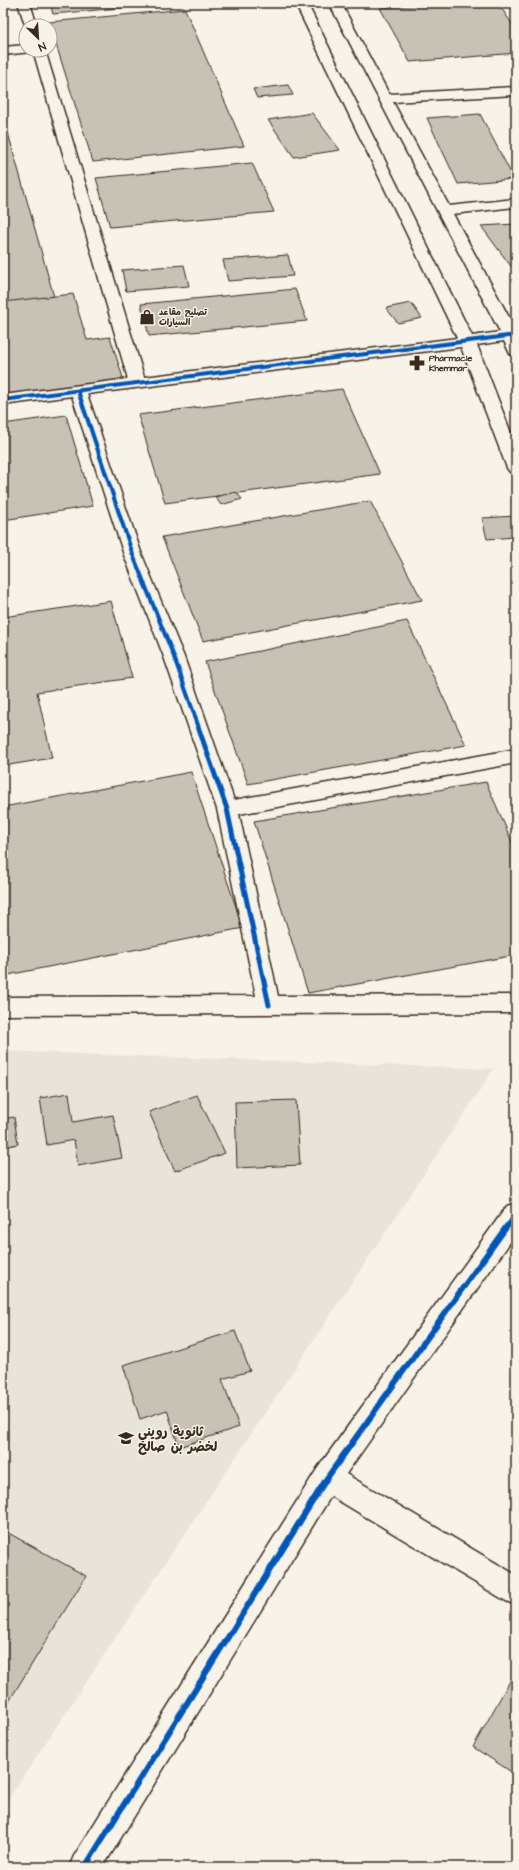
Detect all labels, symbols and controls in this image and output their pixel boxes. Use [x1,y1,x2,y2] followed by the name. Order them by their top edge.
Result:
[18,18,58,58] north arrow
[36,38,48,55] text: N
[159,306,207,329] place label: تصليح مقاعد السيارات
[138,308,156,326] shop icon: تصليح مقاعد السيارات
[429,352,472,375] place label: Pharmacie Khemmar
[408,354,426,372] pharmacy icon: Pharmacie Khemmar
[138,1423,218,1456] place label: ثانوية رويني لخضر بن صالح
[117,1429,135,1447] school or university icon: ثانوية رويني لخضر بن صالح

